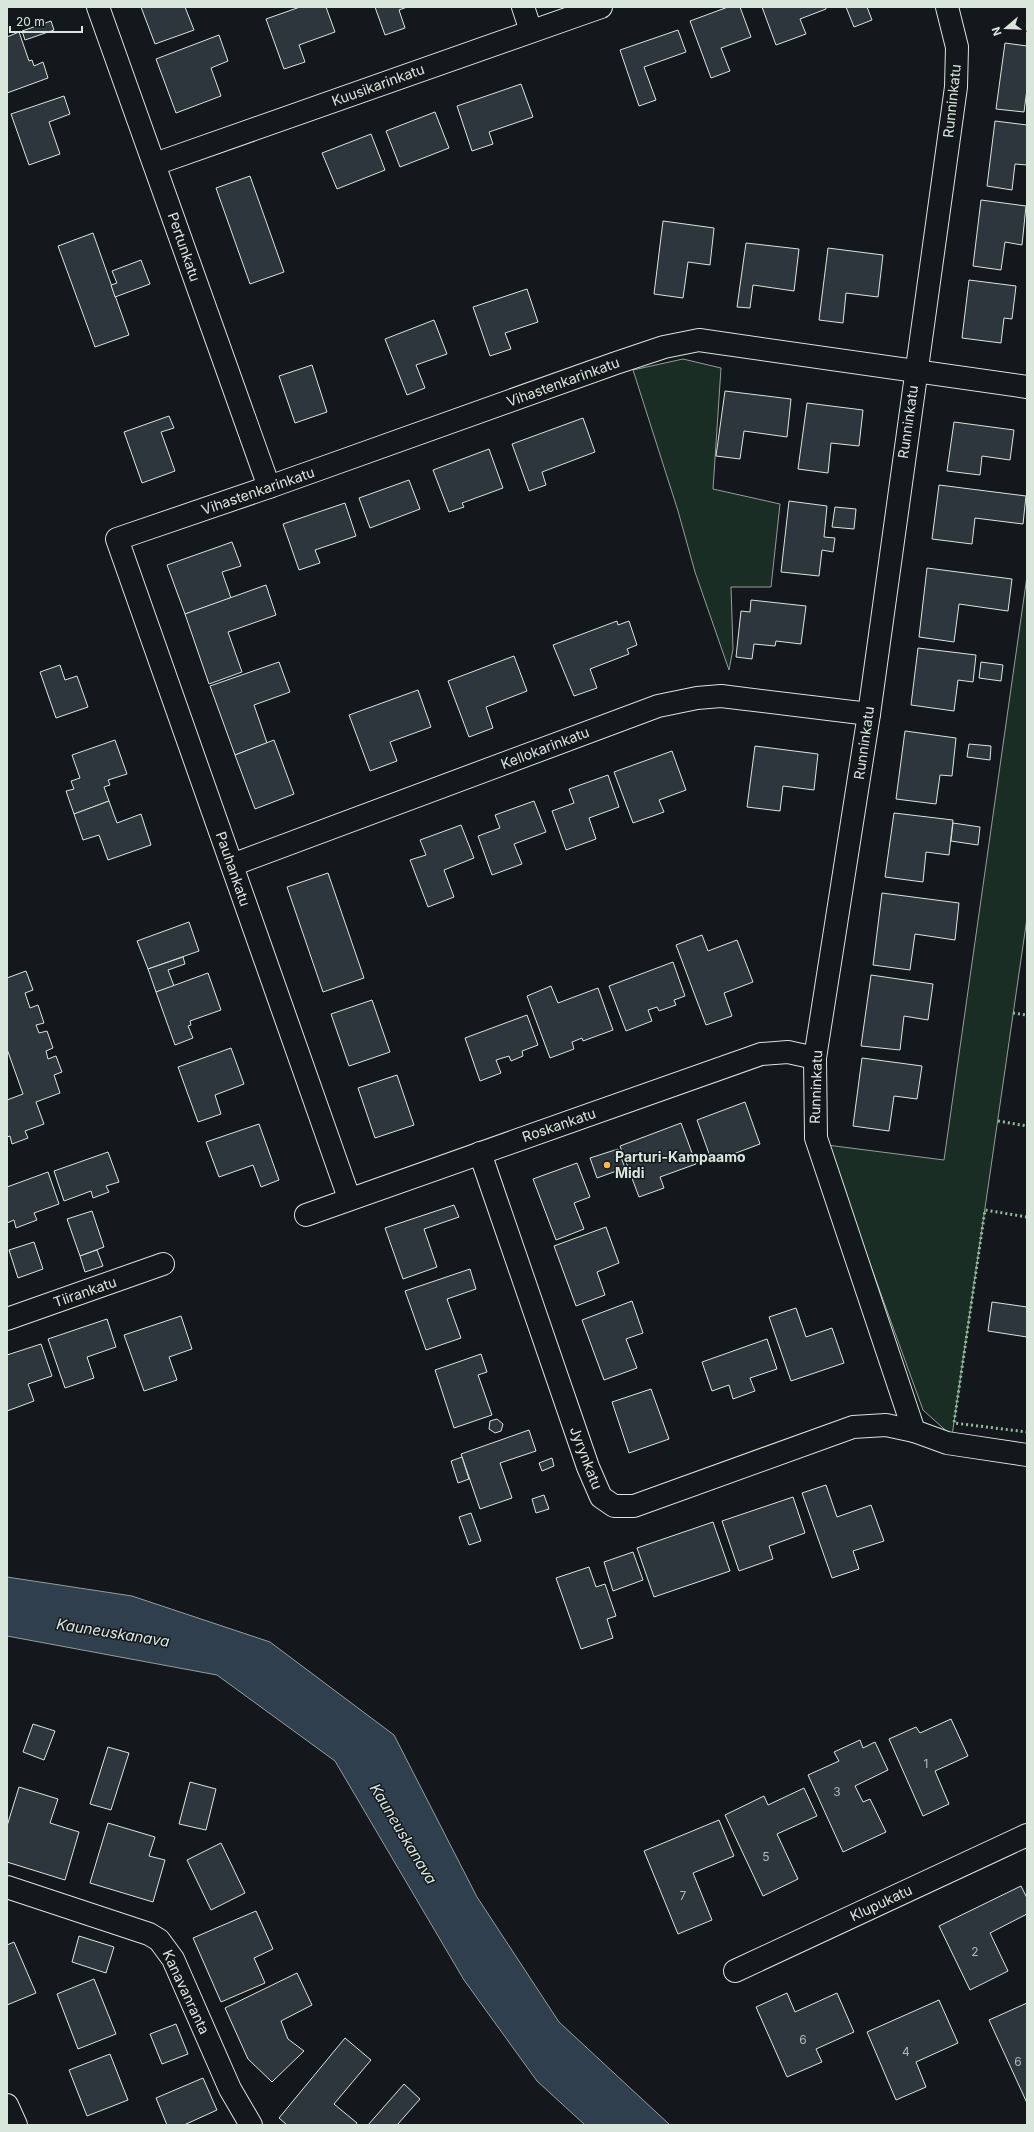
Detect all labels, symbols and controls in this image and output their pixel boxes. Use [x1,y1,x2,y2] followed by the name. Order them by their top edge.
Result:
[10,8,82,34] scale bar
[986,8,1026,48] north arrow
[16,14,45,29] text: 20 m
[989,25,1005,38] text: N
[329,60,426,109] street label: Kuusikarinkatu
[939,63,964,139] street label: Runninkatu
[165,210,204,284] street label: Pertunkatu
[504,353,621,410] street label: Vihastenkarinkatu
[894,384,921,460] street label: Runninkatu
[199,463,317,518] street label: Vihastenkarinkatu
[850,705,877,781] street label: Runninkatu
[498,723,591,772] street label: Kellokarinkatu
[213,829,254,908] street label: Pauhankatu
[806,1050,825,1124] street label: Runninkatu
[520,1104,598,1145] street label: Roskankatu
[615,1148,746,1181] place label: Parturi-Kampaamo Midi
[602,1160,612,1170] marker: Parturi-Kampaamo Midi
[51,1273,119,1310] street label: Tiirankatu
[567,1424,606,1492] street label: Jyrynkatu
[55,1614,171,1651] water label: Kauneuskanava
[924,1756,928,1771] house number: 1
[366,1780,441,1888] water label: Kauneuskanava
[833,1784,841,1799] house number: 3
[762,1849,770,1864] house number: 5
[847,1881,914,1924] street label: Klupukatu
[680,1888,687,1903] house number: 7
[971,1944,979,1959] house number: 2
[160,1947,213,2037] street label: Kanavanranta
[799,2032,807,2047] house number: 6
[902,2044,910,2059] house number: 4
[1014,2054,1022,2069] house number: 6

